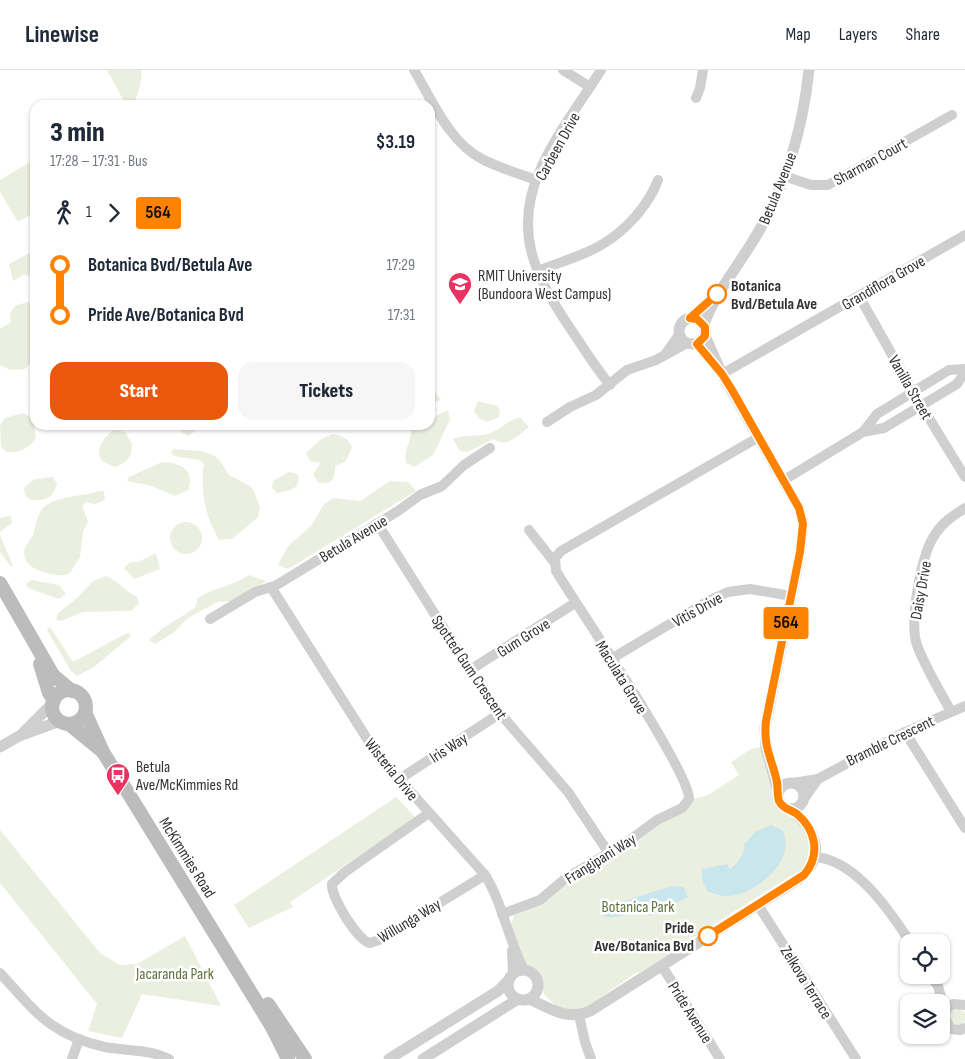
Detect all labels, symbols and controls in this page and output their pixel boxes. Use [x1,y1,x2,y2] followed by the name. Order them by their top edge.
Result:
[25,20,99,49] text: Linewise
[786,24,811,45] text: Map
[839,24,878,45] text: Layers
[906,24,940,45] text: Share
[532,109,585,184] street label: Carbeen Drive
[50,116,105,149] text: 3 min
[376,131,415,154] text: $3.19
[831,134,911,190] street label: Sharman Court
[755,150,801,227] street label: Betula Avenue
[50,152,148,171] text: 17:28 – 17:31 · Bus
[50,199,78,227] icon: walk
[100,199,128,227] icon: forward
[146,202,171,223] text: 564
[86,203,92,222] text: 1
[839,252,929,315] street label: Grandiflora Grove
[88,254,252,277] text: Botanica Bvd/Betula Ave
[386,256,415,275] text: 17:29
[478,267,611,304] place label: RMIT University (Bundoora West Campus)
[447,271,473,305] school or university icon: RMIT University (Bundoora West Campus)
[731,277,817,314] place label: Botanica Bvd/Betula Ave
[707,284,727,304] marker: Botanica Bvd/Betula Ave
[88,304,244,327] text: Pride Ave/Botanica Bvd
[388,306,415,325] text: 17:31
[884,352,936,423] street label: Vanilla Street
[50,362,228,420] button: Start
[238,362,415,420] button: Tickets
[316,512,391,567] street label: Betula Avenue
[907,559,936,621] street label: Daisy Drive
[669,589,726,632] street label: Vitis Drive
[757,607,815,639] line badge: 564
[427,612,511,724] street label: Spotted Gum Crescent
[774,612,798,633] text: 564
[494,615,554,662] street label: Gum Grove
[591,638,651,718] street label: Maculata Grove
[844,712,938,771] street label: Bramble Crescent
[426,729,471,767] street label: Iris Way
[360,735,422,805] street label: Wisteria Drive
[135,758,238,795] place label: Betula Ave/McKimmies Rd
[105,762,131,796] bus stop icon: Betula Ave/McKimmies Rd
[155,814,219,901] street label: McKimmies Road
[562,830,640,889] street label: Frangipani Way
[375,895,445,947] street label: Willunga Way
[602,898,674,917] park label: Botanica Park
[594,919,694,956] place label: Pride Ave/Botanica Bvd
[698,926,718,946] marker: Pride Ave/Botanica Bvd
[900,934,950,1044] map controls
[900,934,950,984] button: locate
[776,943,836,1023] street label: Zelkova Terrace
[135,965,214,984] park label: Jacaranda Park
[663,978,716,1047] street label: Pride Avenue
[900,994,950,1044] button: layers

